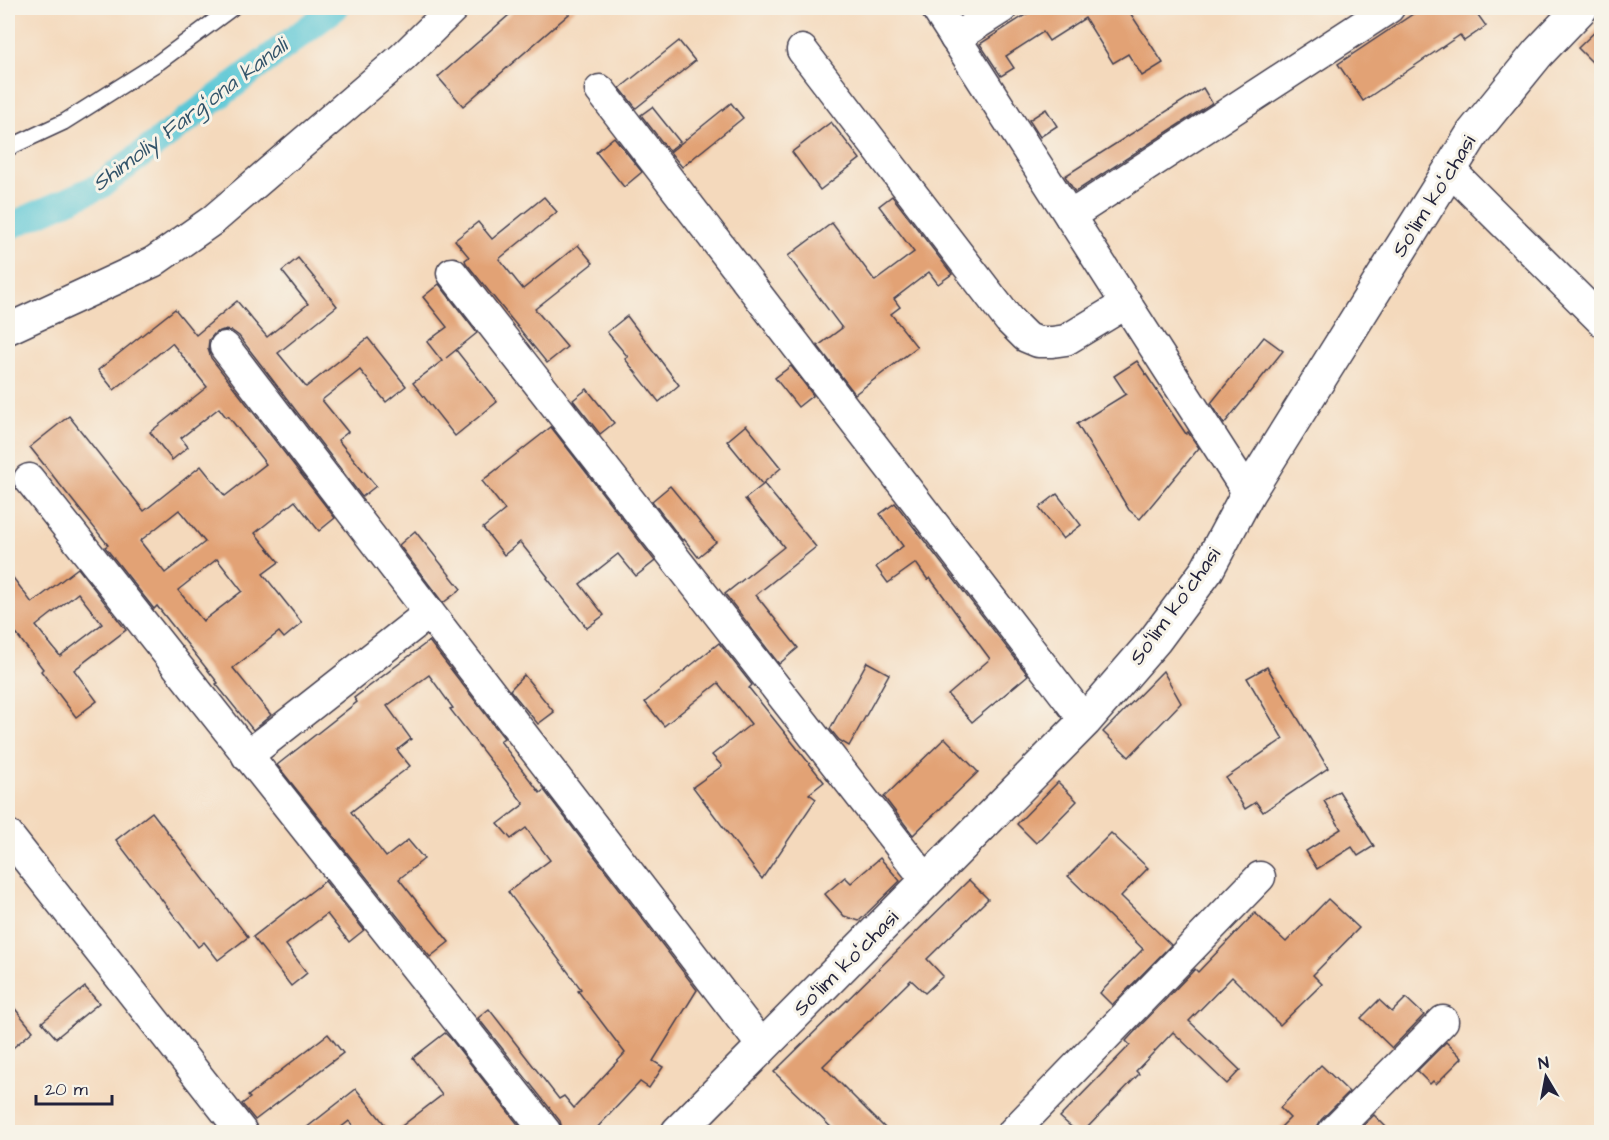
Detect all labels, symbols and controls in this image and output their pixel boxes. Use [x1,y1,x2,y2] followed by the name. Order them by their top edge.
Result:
[86,30,297,200] water label: Shimoliy Fargʻona kanali
[1385,130,1483,262] street label: Soʻlim koʻchasi
[1123,541,1227,671] street label: Soʻlim koʻchasi
[787,904,905,1022] street label: Soʻlim koʻchasi
[1516,1047,1576,1107] north arrow
[1537,1052,1550,1075] text: N
[36,1068,112,1106] scale bar
[45,1077,88,1102] text: 20 m

